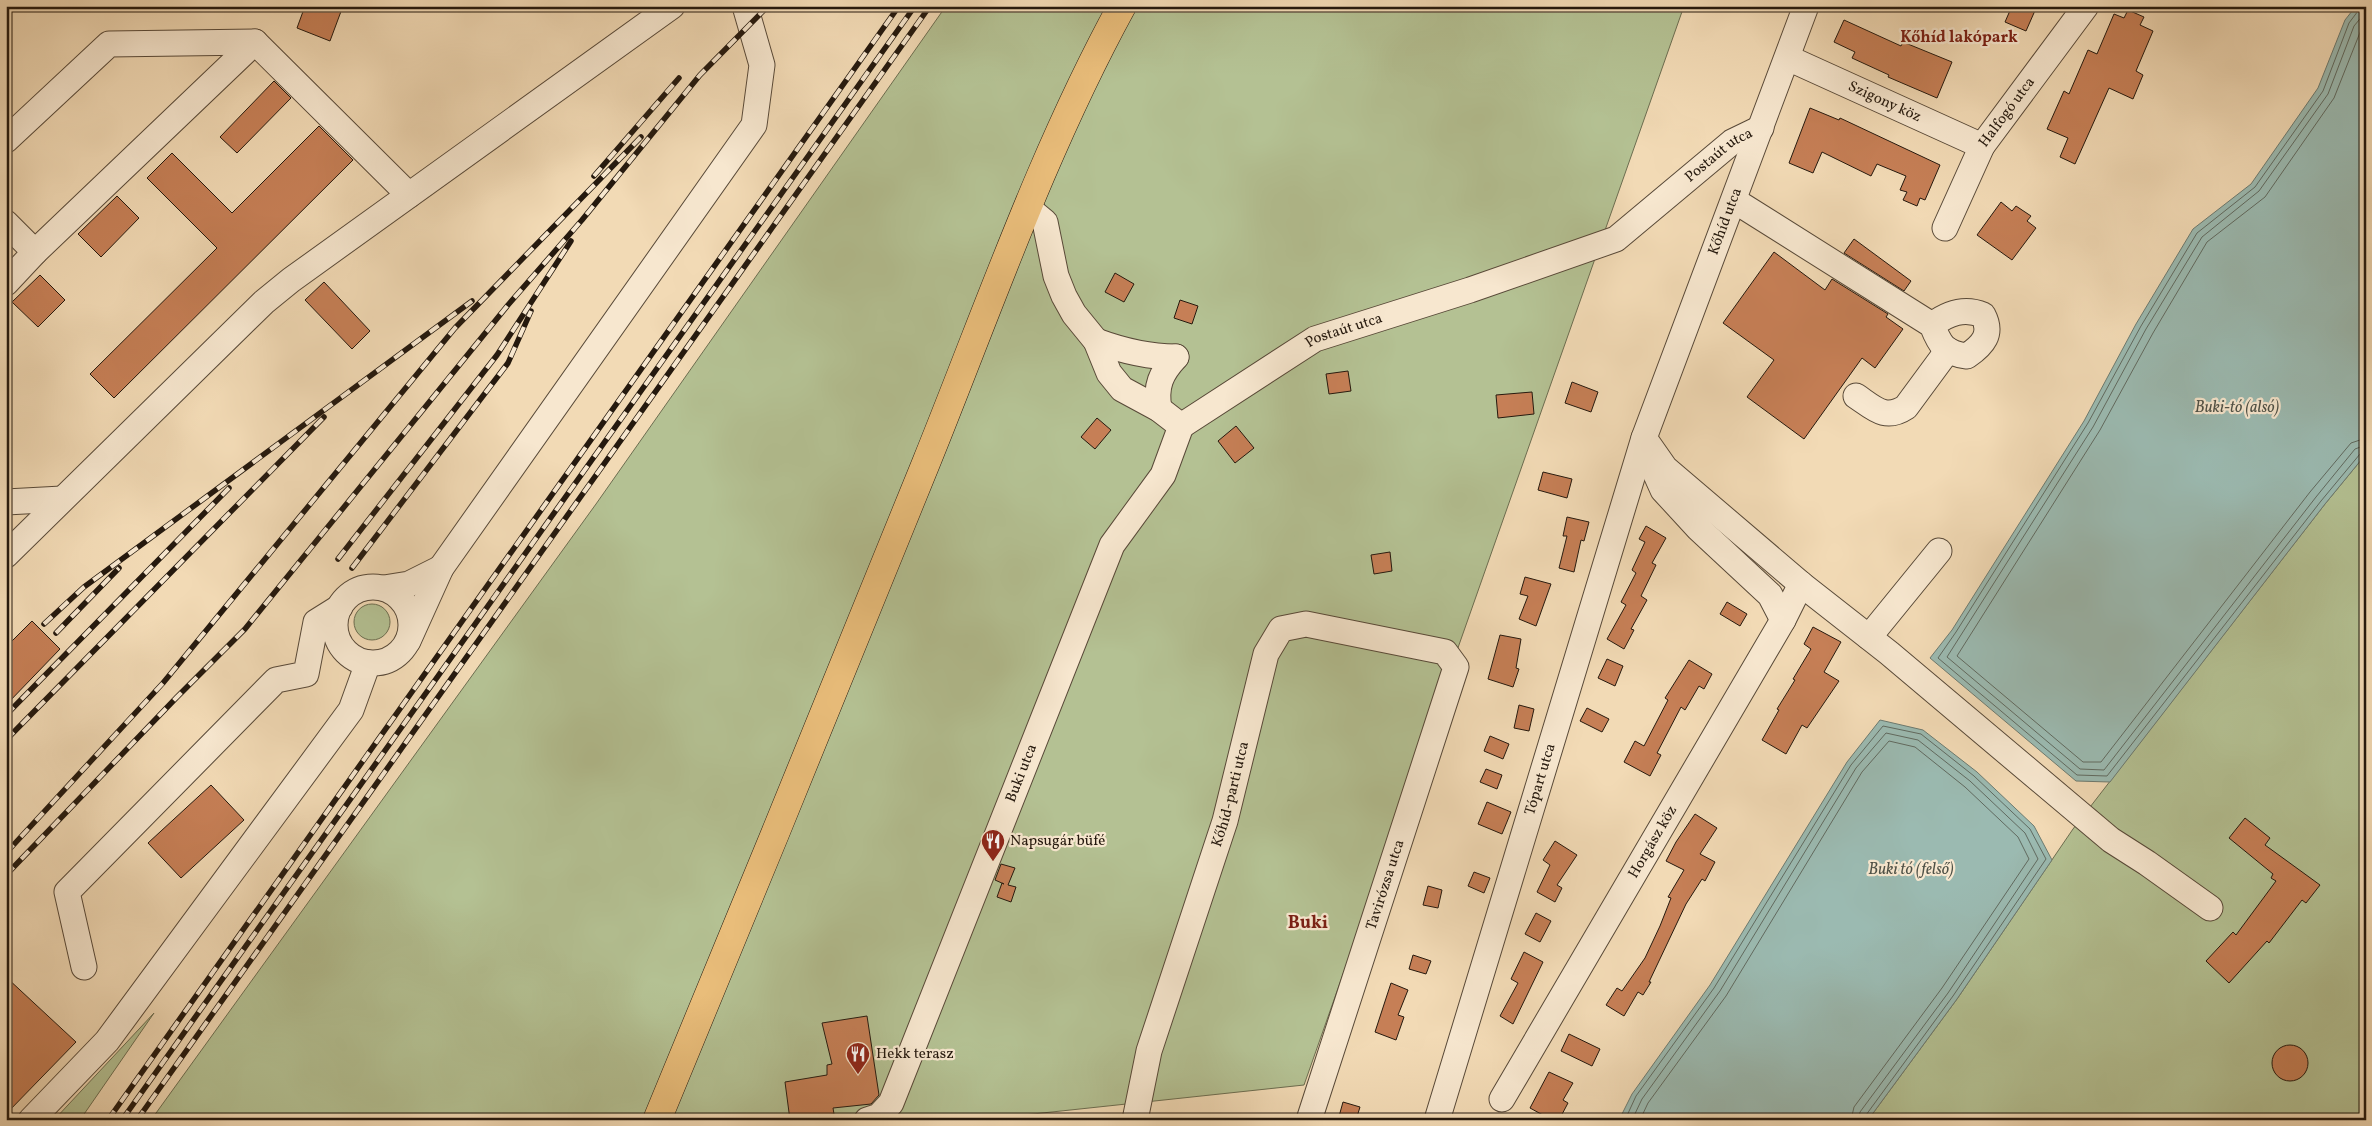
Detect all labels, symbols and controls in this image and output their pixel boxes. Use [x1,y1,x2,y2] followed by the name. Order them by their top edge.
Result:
[1900,27,2018,49] district label: Kőhíd lakópark
[1974,73,2040,152] street label: Halfogó utca
[1844,76,1925,128] street label: Szigony köz
[1681,123,1756,187] street label: Postaút utca
[1703,185,1747,258] street label: Kőhíd utca
[1301,308,1385,353] street label: Postaút utca
[2195,397,2279,419] water label: Buki-tó (alsó)
[1207,739,1255,850] street label: Kőhíd-parti utca
[1001,741,1043,806] street label: Buki utca
[1520,741,1561,818] street label: Tópart utca
[1623,802,1682,882] street label: Horgász köz
[980,828,1006,862] restaurant icon: Napsugár büfé
[1010,831,1105,852] place label: Napsugár büfé
[1362,837,1410,933] street label: Tavirózsa utca
[1868,859,1954,881] water label: Buki tó (felső)
[1288,911,1328,936] district label: Buki
[845,1041,871,1075] restaurant icon: Hekk terasz
[876,1044,954,1065] place label: Hekk terasz

